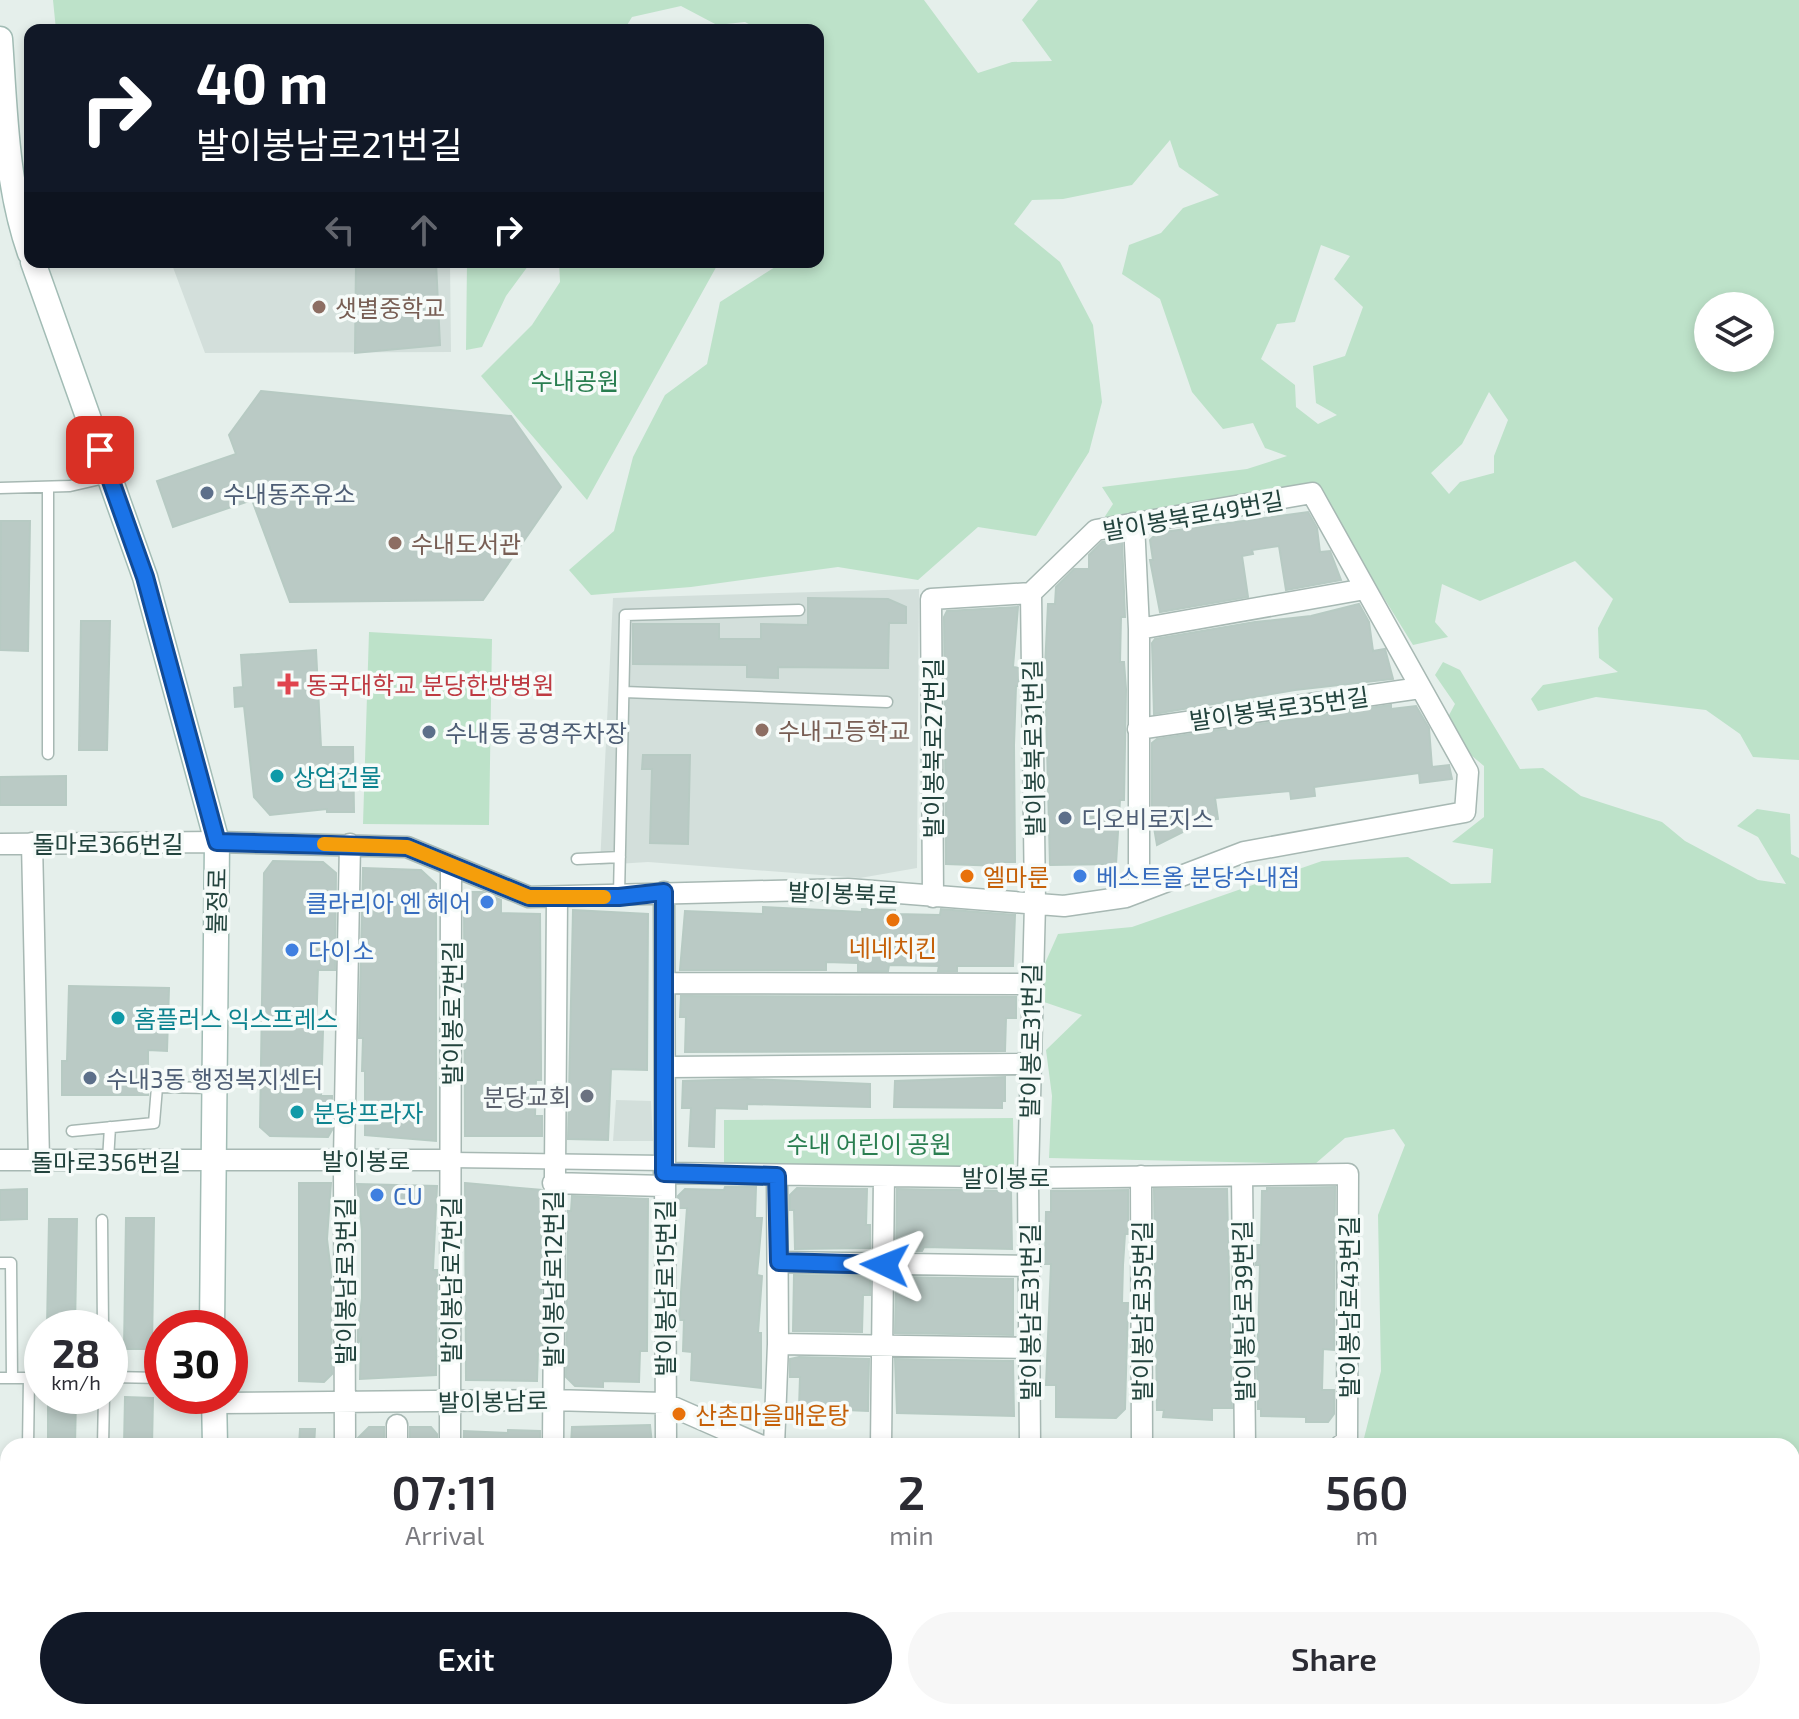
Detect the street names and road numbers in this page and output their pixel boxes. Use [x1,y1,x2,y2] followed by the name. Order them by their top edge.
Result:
[1100,485,1286,545] street label: 발이봉북로49번길
[918,658,947,838] street label: 발이봉북로27번길
[1017,659,1049,837] street label: 발이봉북로31번길
[1187,681,1371,735] street label: 발이봉북로35번길
[32,829,184,858] street label: 돌마로366번길
[201,868,231,934] street label: 불정로
[787,877,899,909] street label: 발이봉북로
[437,941,466,1085] street label: 발이봉로7번길
[1014,963,1046,1119] street label: 발이봉로31번길
[322,1146,410,1175] street label: 발이봉로
[31,1147,181,1176] street label: 돌마로356번길
[962,1163,1050,1192] street label: 발이봉로
[538,1190,567,1368] street label: 발이봉남로12번길
[330,1197,359,1365] street label: 발이봉남로3번길
[436,1197,465,1363] street label: 발이봉남로7번길
[650,1200,679,1376] street label: 발이봉남로15번길
[1334,1216,1363,1398] street label: 발이봉남로43번길
[1227,1220,1259,1402] street label: 발이봉남로39번길
[1127,1221,1156,1401] street label: 발이봉남로35번길
[1015,1223,1044,1401] street label: 발이봉남로31번길
[438,1386,548,1416] street label: 발이봉남로

